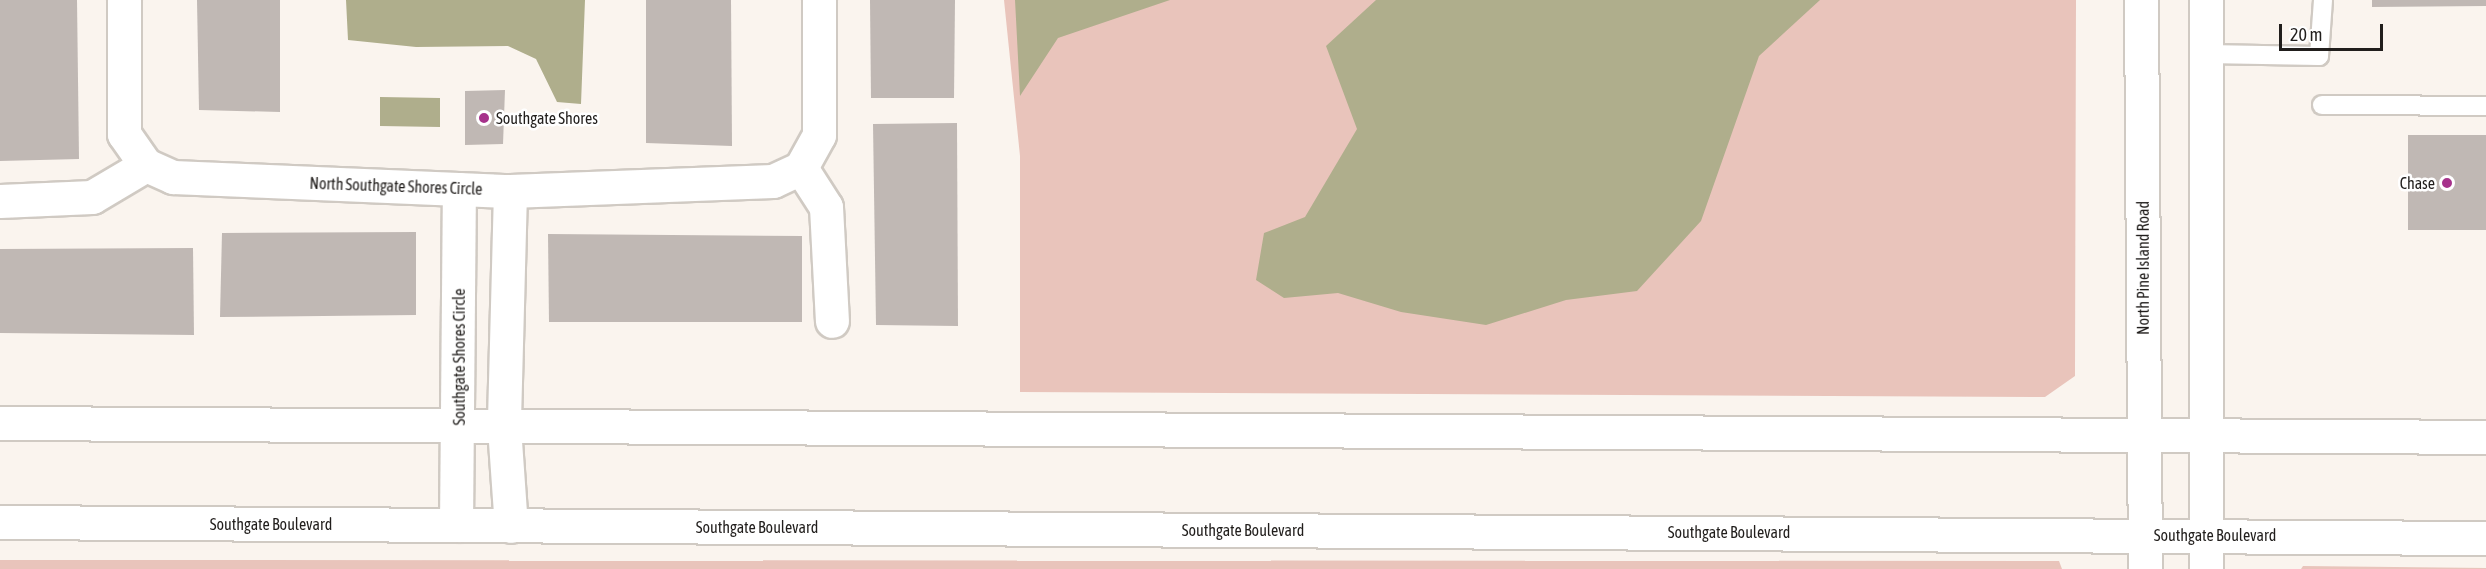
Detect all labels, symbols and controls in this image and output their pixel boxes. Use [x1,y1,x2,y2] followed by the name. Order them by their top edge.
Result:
[2282,12,2386,50] scale bar
[2290,24,2322,45] text: 20 m
[496,108,598,128] place label: Southgate Shores
[477,111,491,125] marker: Southgate Shores
[309,173,483,199] street label: North Southgate Shores Circle
[2400,173,2435,193] place label: Chase
[2440,176,2454,190] marker: Chase
[2133,201,2153,335] street label: North Pine Island Road
[449,289,469,425] street label: Southgate Shores Circle
[210,514,332,534] street label: Southgate Boulevard
[696,517,818,537] street label: Southgate Boulevard
[1182,520,1304,540] street label: Southgate Boulevard
[1668,522,1790,542] street label: Southgate Boulevard
[2154,525,2276,545] street label: Southgate Boulevard

